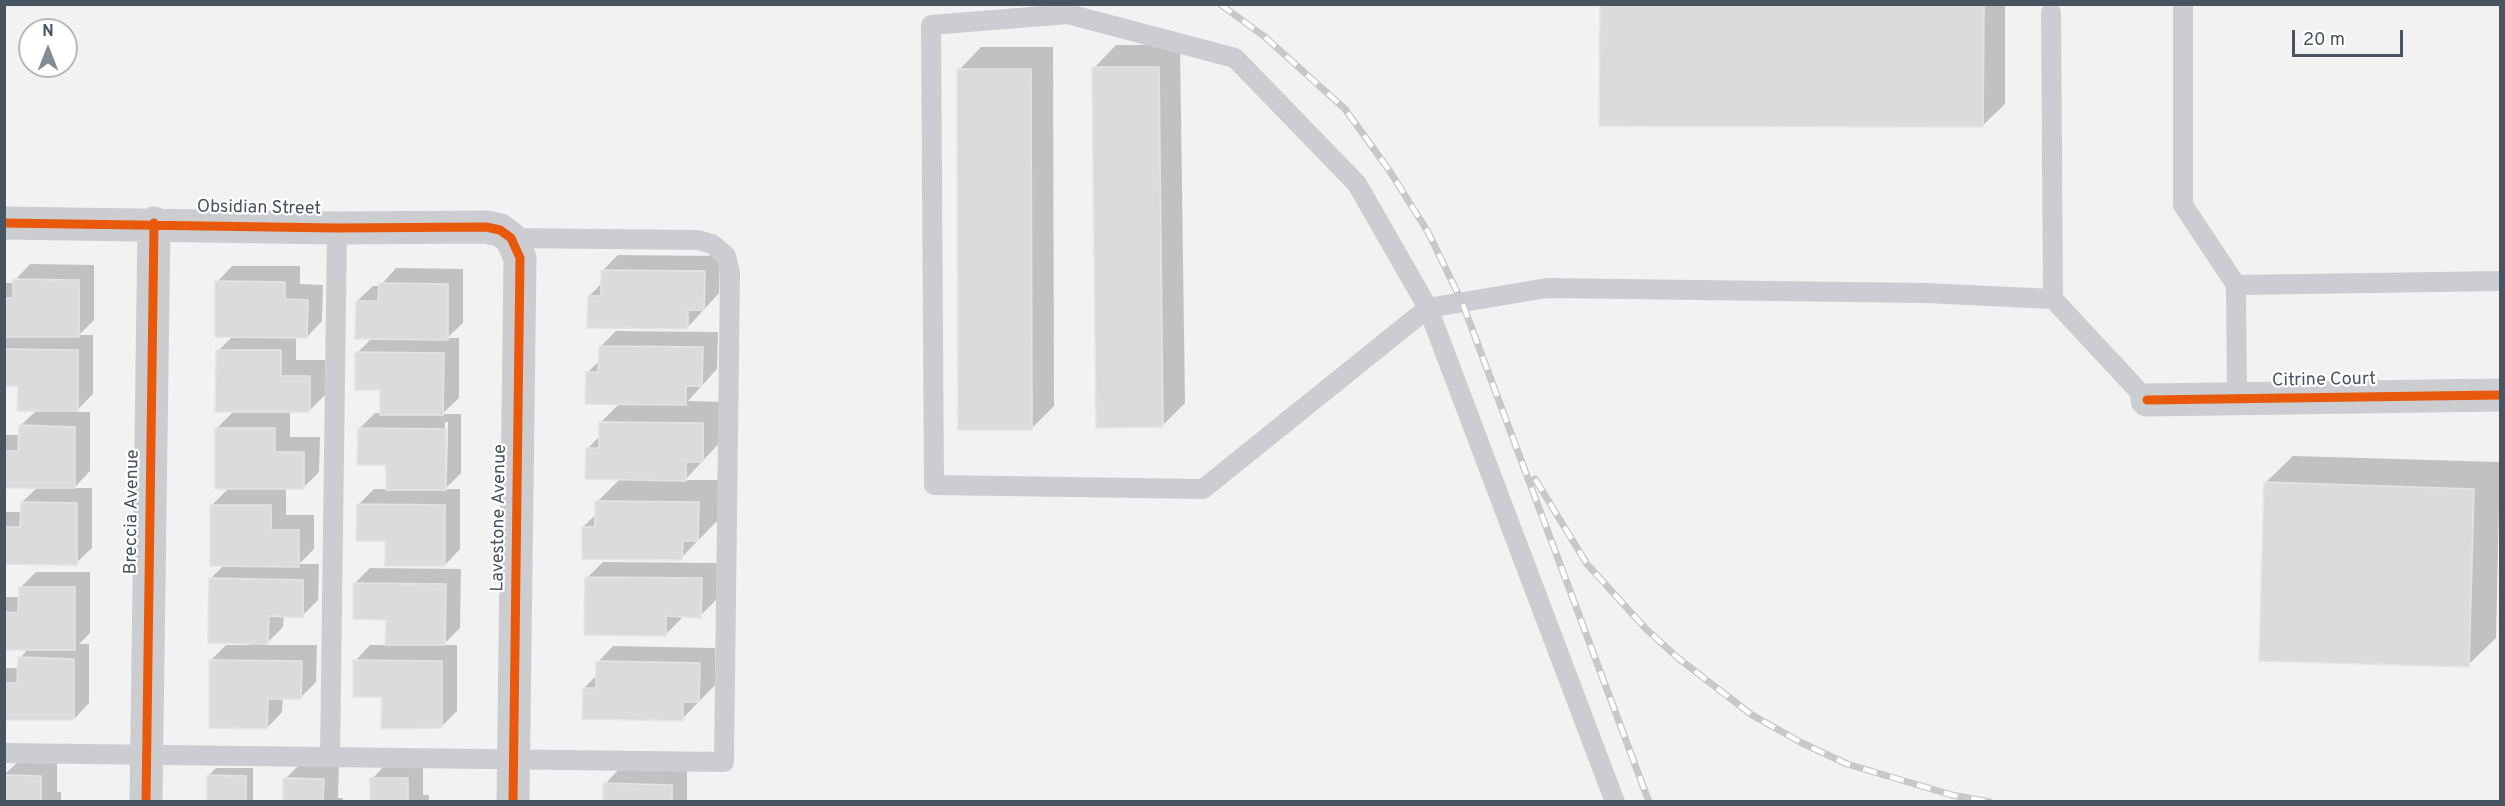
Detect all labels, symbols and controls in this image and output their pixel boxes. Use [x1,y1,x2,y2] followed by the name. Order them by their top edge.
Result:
[18,18,78,78] north arrow
[2295,18,2406,56] scale bar
[42,22,54,42] text: N
[2303,29,2345,52] text: 20 m
[197,197,321,221] street label: Obsidian Street
[2272,369,2376,393] street label: Citrine Court
[488,444,512,592] street label: Lavestone Avenue
[121,449,145,575] street label: Breccia Avenue

